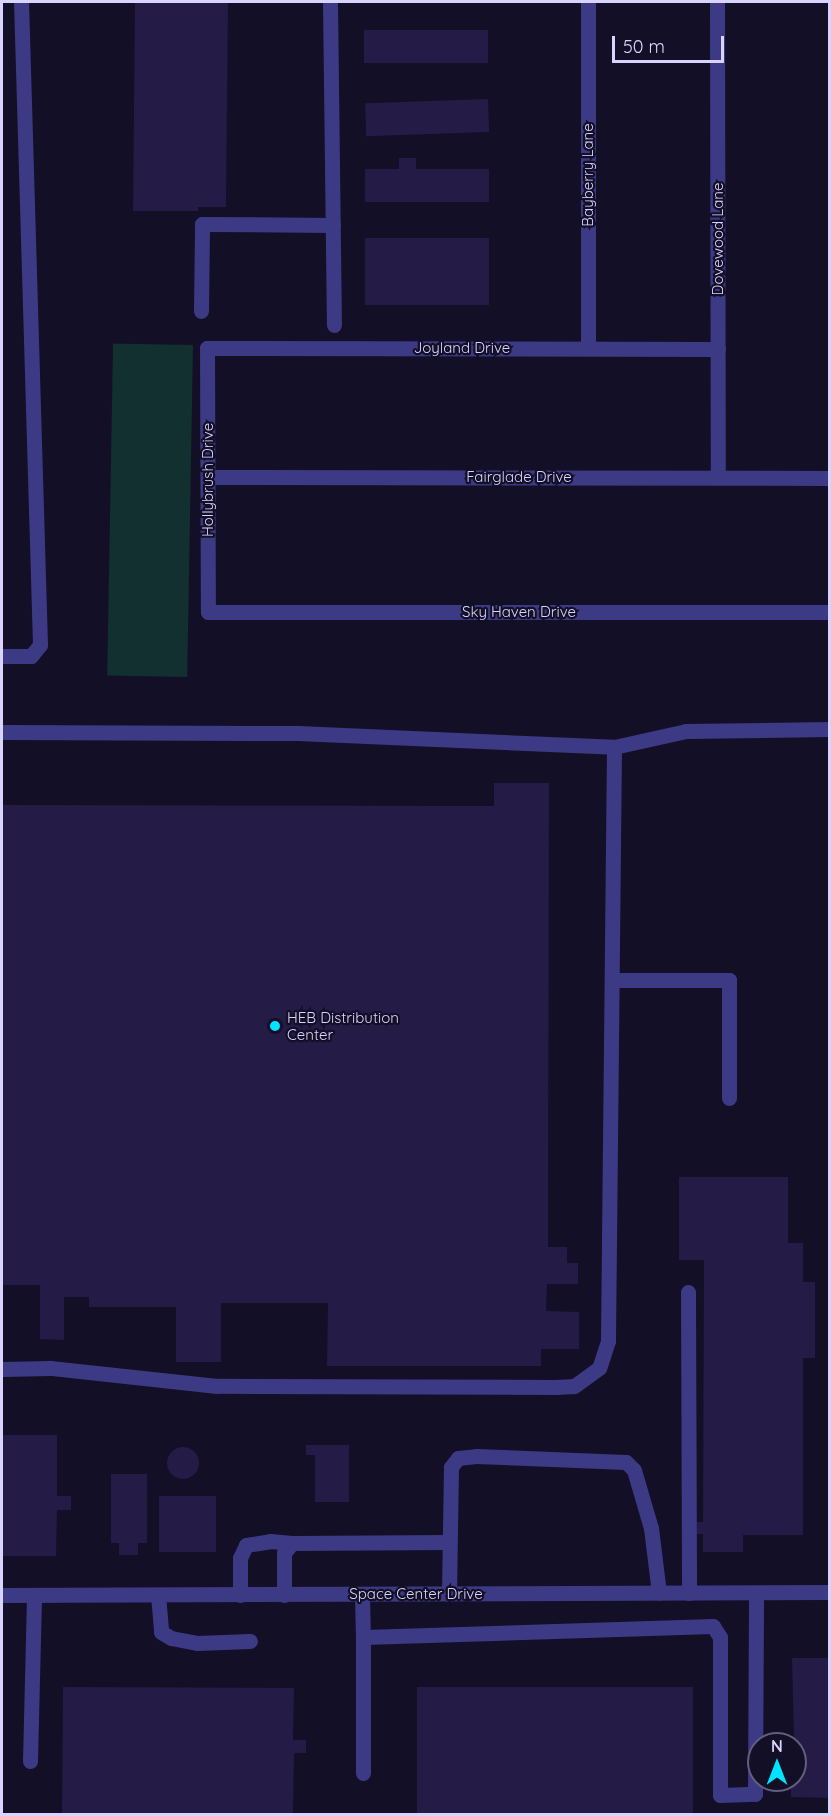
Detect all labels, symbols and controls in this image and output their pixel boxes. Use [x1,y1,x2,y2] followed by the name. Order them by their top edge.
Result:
[615,24,728,62] scale bar
[623,35,665,58] text: 50 m
[579,123,597,227] street label: Bayberry Lane
[709,182,727,296] street label: Dovewood Lane
[414,339,510,357] street label: Joyland Drive
[199,423,217,537] street label: Hollybrush Drive
[466,468,572,486] street label: Fairglade Drive
[462,603,576,621] street label: Sky Haven Drive
[287,1008,399,1043] place label: HEB Distribution Center
[268,1019,282,1033] marker: HEB Distribution Center
[349,1585,483,1603] street label: Space Center Drive
[747,1732,807,1792] north arrow
[771,1736,783,1756] text: N

